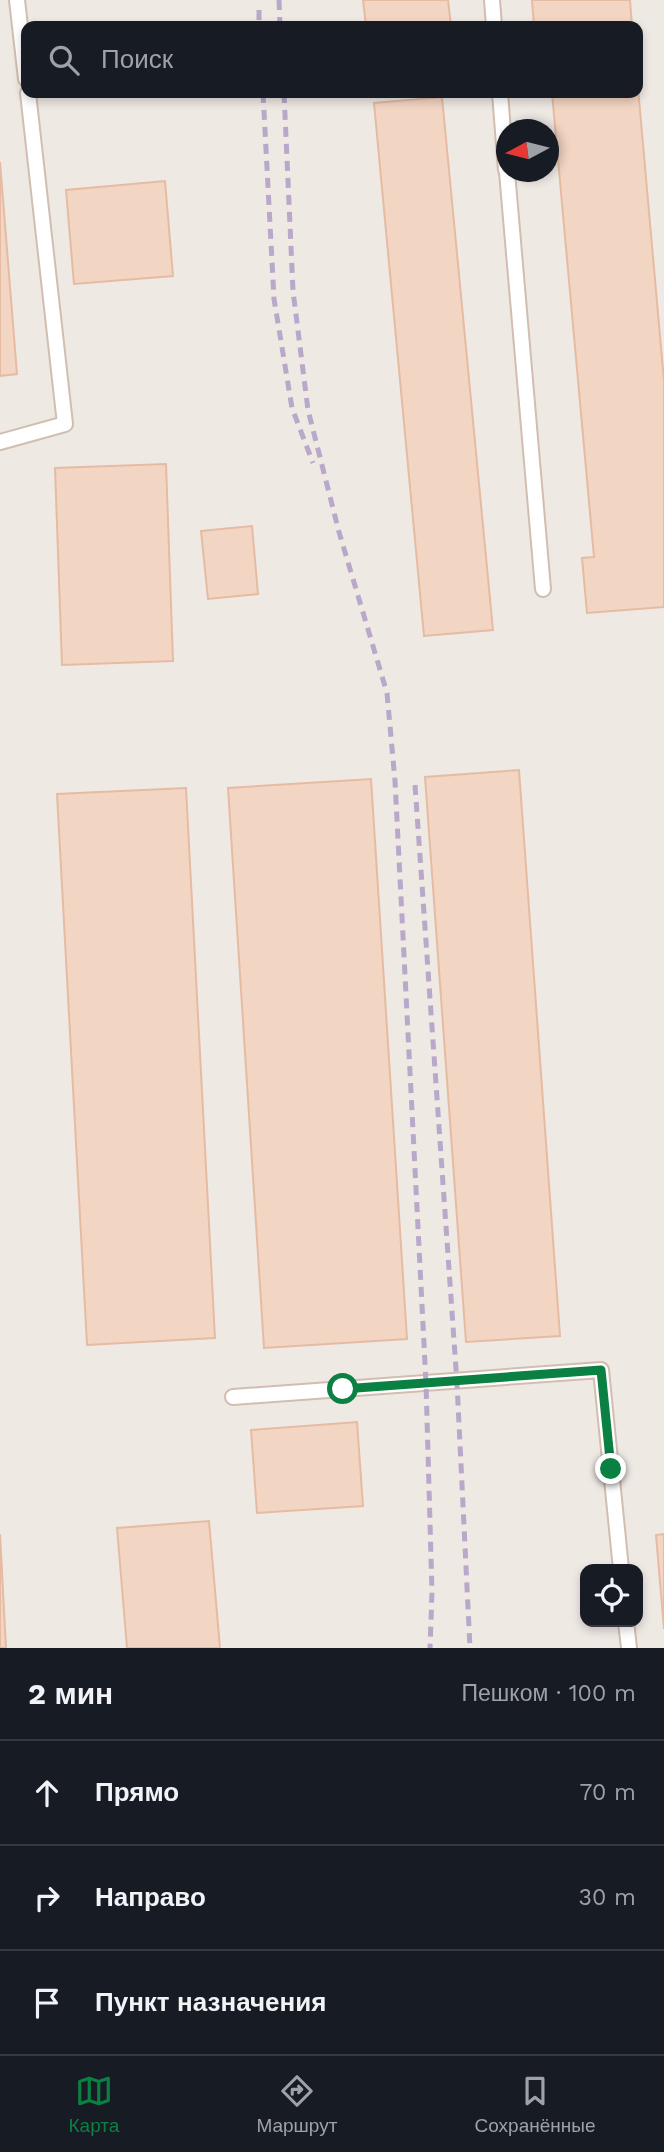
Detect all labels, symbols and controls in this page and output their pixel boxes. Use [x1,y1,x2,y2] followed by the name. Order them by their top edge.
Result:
[21,21,643,98] search box
[45,41,83,79] icon: search
[101,44,173,74] text: Поиск
[496,119,559,182] north arrow
[327,1373,358,1404] route start
[595,1453,626,1484] route end
[580,1564,643,1627] map controls
[580,1564,643,1627] button: locate
[28,1676,113,1711] text: 2 мин
[462,1680,636,1707] text: Пешком · 100 m
[28,1774,66,1812] icon: ahead
[95,1777,179,1807] text: Прямо
[579,1779,636,1806] text: 70 m
[28,1879,66,1917] icon: right
[95,1882,206,1912] text: Направо
[579,1884,636,1911] text: 30 m
[28,1984,66,2022] icon: arrive
[95,1987,326,2017] text: Пункт назначения
[69,2072,119,2137] tab: Карта
[256,2072,337,2137] tab: Маршрут
[474,2072,595,2137] tab: Сохранённые

